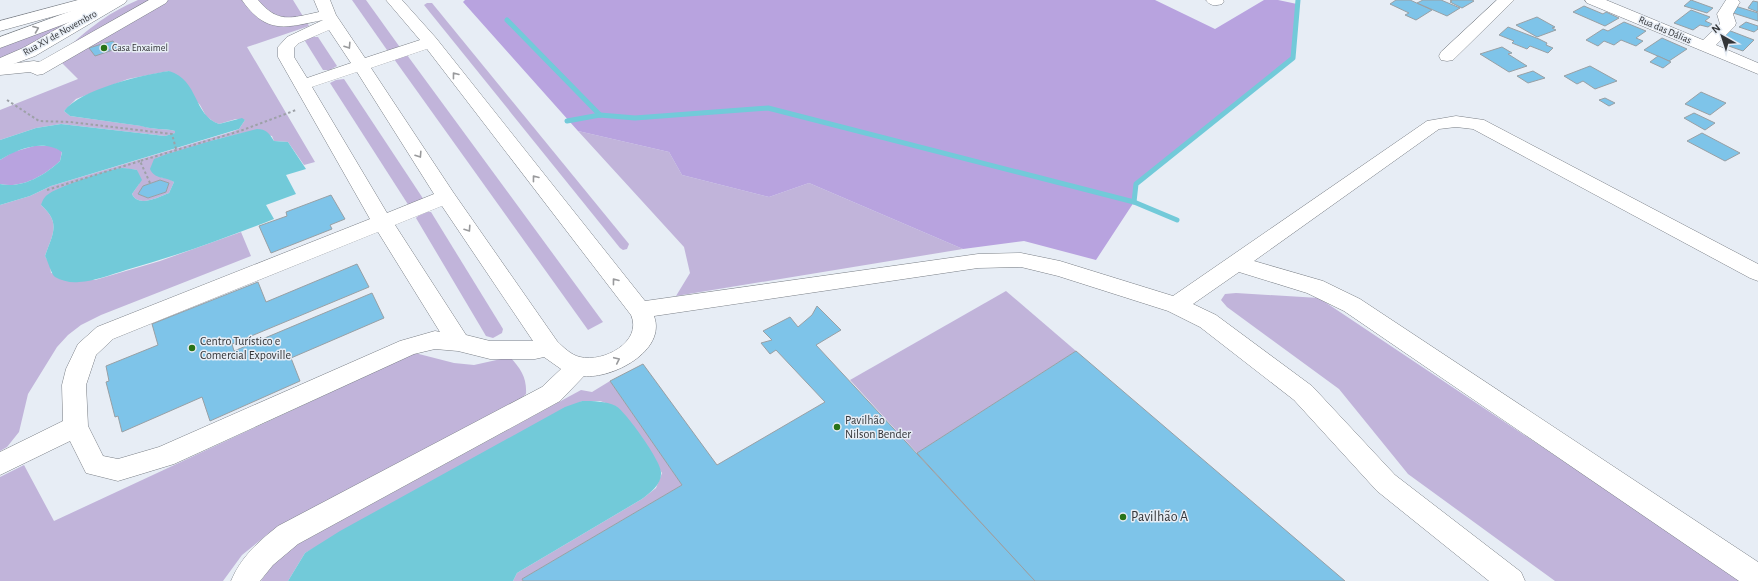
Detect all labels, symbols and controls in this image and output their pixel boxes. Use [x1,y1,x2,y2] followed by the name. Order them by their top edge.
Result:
[21,9,99,57] street label: Rua XV de Novembro
[1637,14,1693,46] street label: Rua das Dálias
[1702,16,1742,56] north arrow
[1710,22,1722,35] text: N
[33,25,40,33] one-way arrow
[343,42,351,49] one-way arrow
[99,43,109,53] marker: Casa Enxaimel
[112,43,168,53] place label: Casa Enxaimel
[453,73,460,80] one-way arrow
[414,151,422,158] one-way arrow
[533,176,540,183] one-way arrow
[463,225,471,232] one-way arrow
[613,278,620,285] one-way arrow
[200,335,291,361] place label: Centro Turístico e Comercial Expoville
[187,343,197,353] marker: Centro Turístico e Comercial Expoville
[613,356,620,364] one-way arrow
[845,414,911,440] place label: Pavilhão Nilson Bender
[832,422,842,432] marker: Pavilhão Nilson Bender
[1131,510,1188,524] place label: Pavilhão A
[1118,512,1128,522] marker: Pavilhão A

